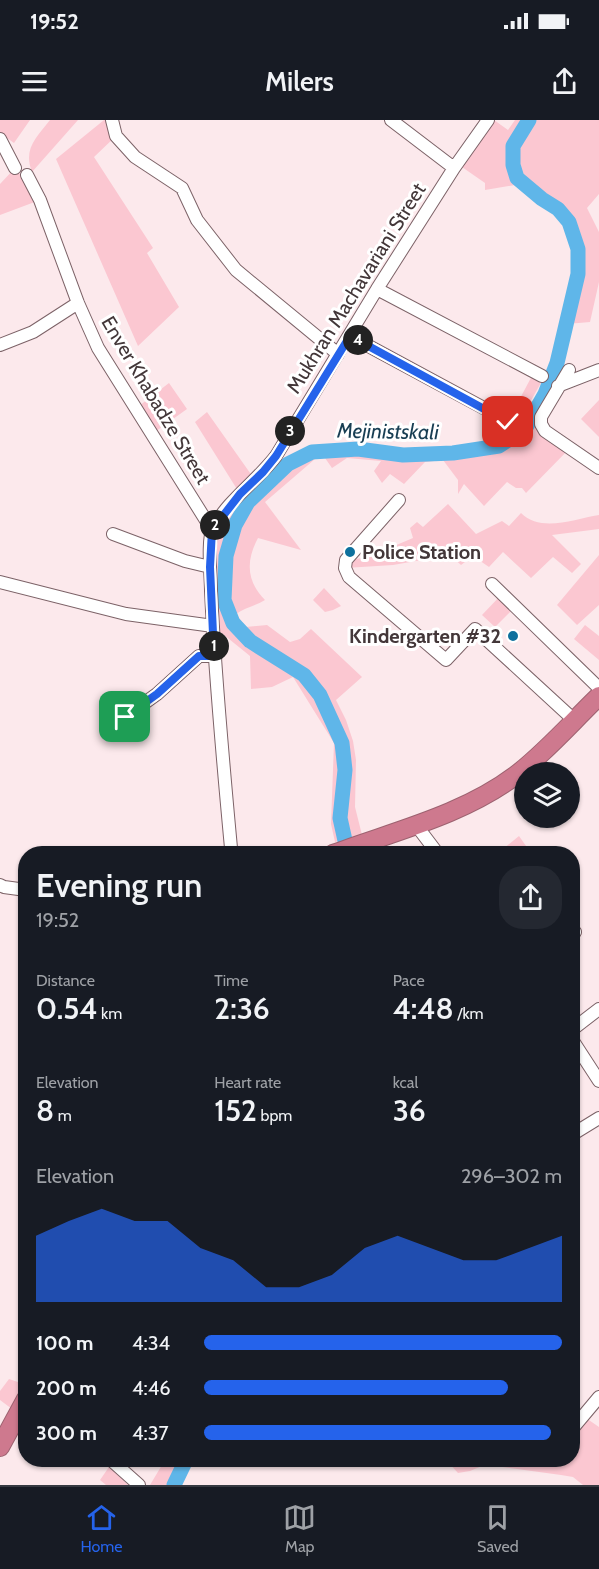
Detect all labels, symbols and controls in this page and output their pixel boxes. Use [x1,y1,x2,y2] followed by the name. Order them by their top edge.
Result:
[30,8,79,35] text: 19:52
[18,65,51,98] icon: menu
[265,65,334,98] text: Milers
[548,65,581,98] icon: share
[281,178,431,398] street label: Mukhran Machavariani Street
[96,312,216,488] street label: Enver Khabadze Street
[343,325,373,355] pin: 4
[353,330,363,349] text: 4
[482,396,533,447] pin
[491,405,524,438] icon: check
[275,416,305,446] pin: 3
[336,418,440,445] water label: Mejinistskali
[286,421,294,440] text: 3
[200,510,230,540] pin: 2
[211,515,219,534] text: 2
[362,540,481,564] place label: Police Station
[343,545,357,559] marker: Police Station
[349,624,501,648] place label: Kindergarten #32
[506,629,520,643] marker: Kindergarten #32
[199,631,229,661] pin: 1
[211,636,217,655] text: 1
[99,691,150,742] pin
[108,700,141,733] icon: arrive
[514,762,580,828] map controls
[514,762,580,828] button: layers
[36,865,202,905] text: Evening run
[499,866,562,929] button: share
[36,908,79,932] text: 19:52
[36,971,95,990] text: Distance
[214,971,248,990] text: Time
[393,971,425,990] text: Pace
[36,990,98,1027] text: 0.54
[214,990,270,1027] text: 2:36
[393,990,454,1027] text: 4:48
[98,1004,122,1023] text: km
[454,1004,484,1023] text: /km
[36,1073,99,1092] text: Elevation
[214,1073,281,1092] text: Heart rate
[393,1073,418,1092] text: kcal
[36,1092,54,1129] text: 8
[214,1092,257,1129] text: 152
[393,1092,426,1129] text: 36
[54,1106,72,1125] text: m
[257,1106,292,1125] text: bpm
[36,1164,114,1188] text: Elevation
[461,1164,562,1188] text: 296–302 m
[36,1331,94,1355] text: 100 m
[132,1331,170,1355] text: 4:34
[36,1376,97,1400] text: 200 m
[132,1376,171,1400] text: 4:46
[36,1421,97,1445] text: 300 m
[132,1421,169,1445] text: 4:37
[80,1501,123,1556] tab: Home
[283,1501,316,1556] tab: Map
[477,1501,519,1556] tab: Saved

